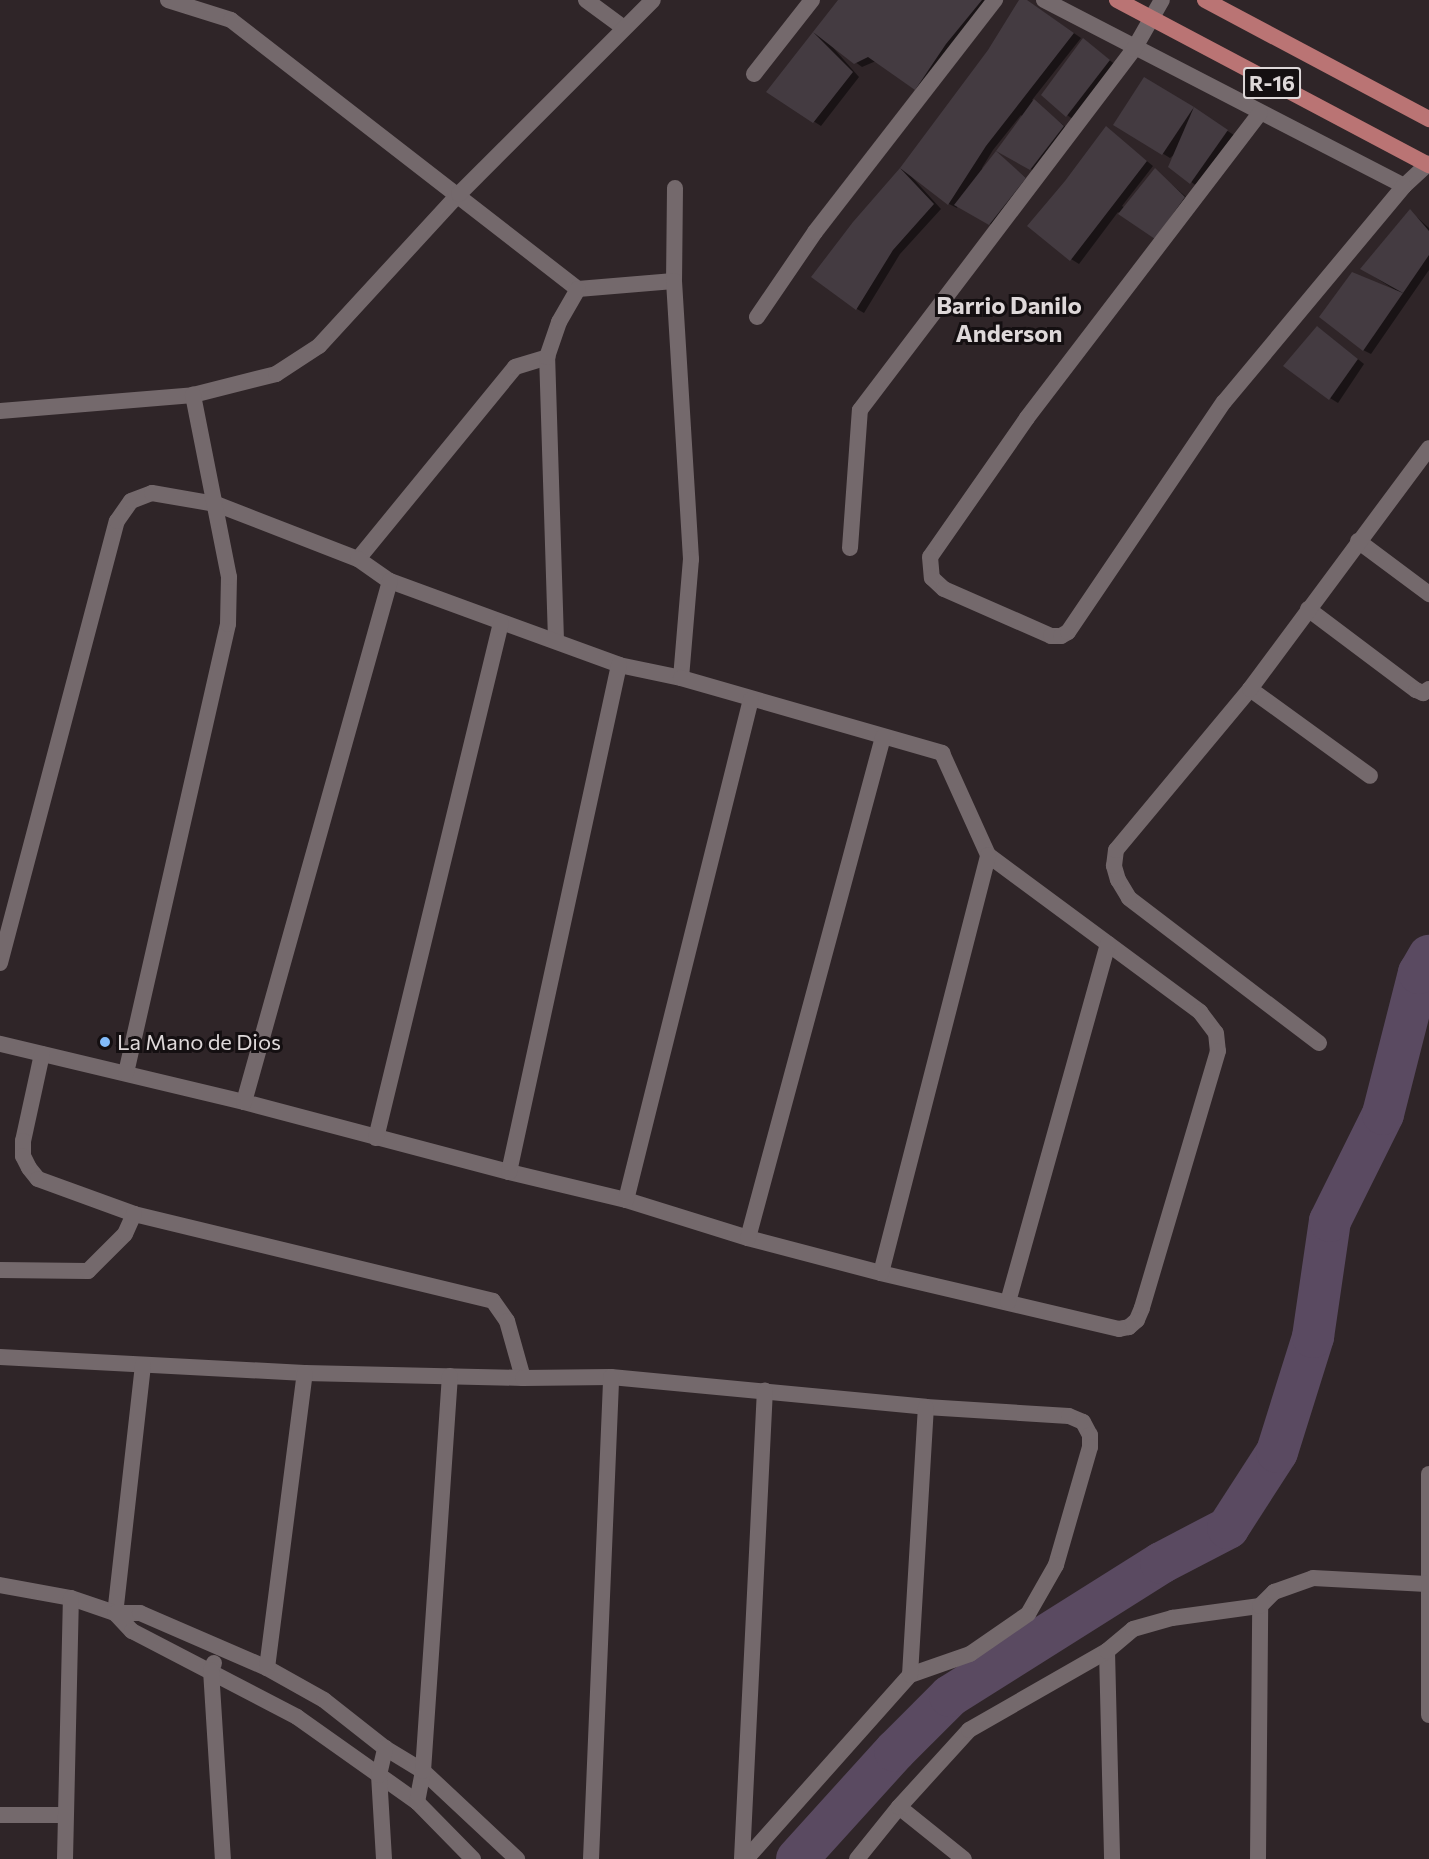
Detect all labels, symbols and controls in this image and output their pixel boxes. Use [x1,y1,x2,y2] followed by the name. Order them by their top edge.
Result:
[1242,65,1302,101] road number: R-16
[936,291,1082,347] district label: Barrio Danilo Anderson
[117,1029,281,1055] place label: La Mano de Dios
[98,1035,112,1049] marker: La Mano de Dios

